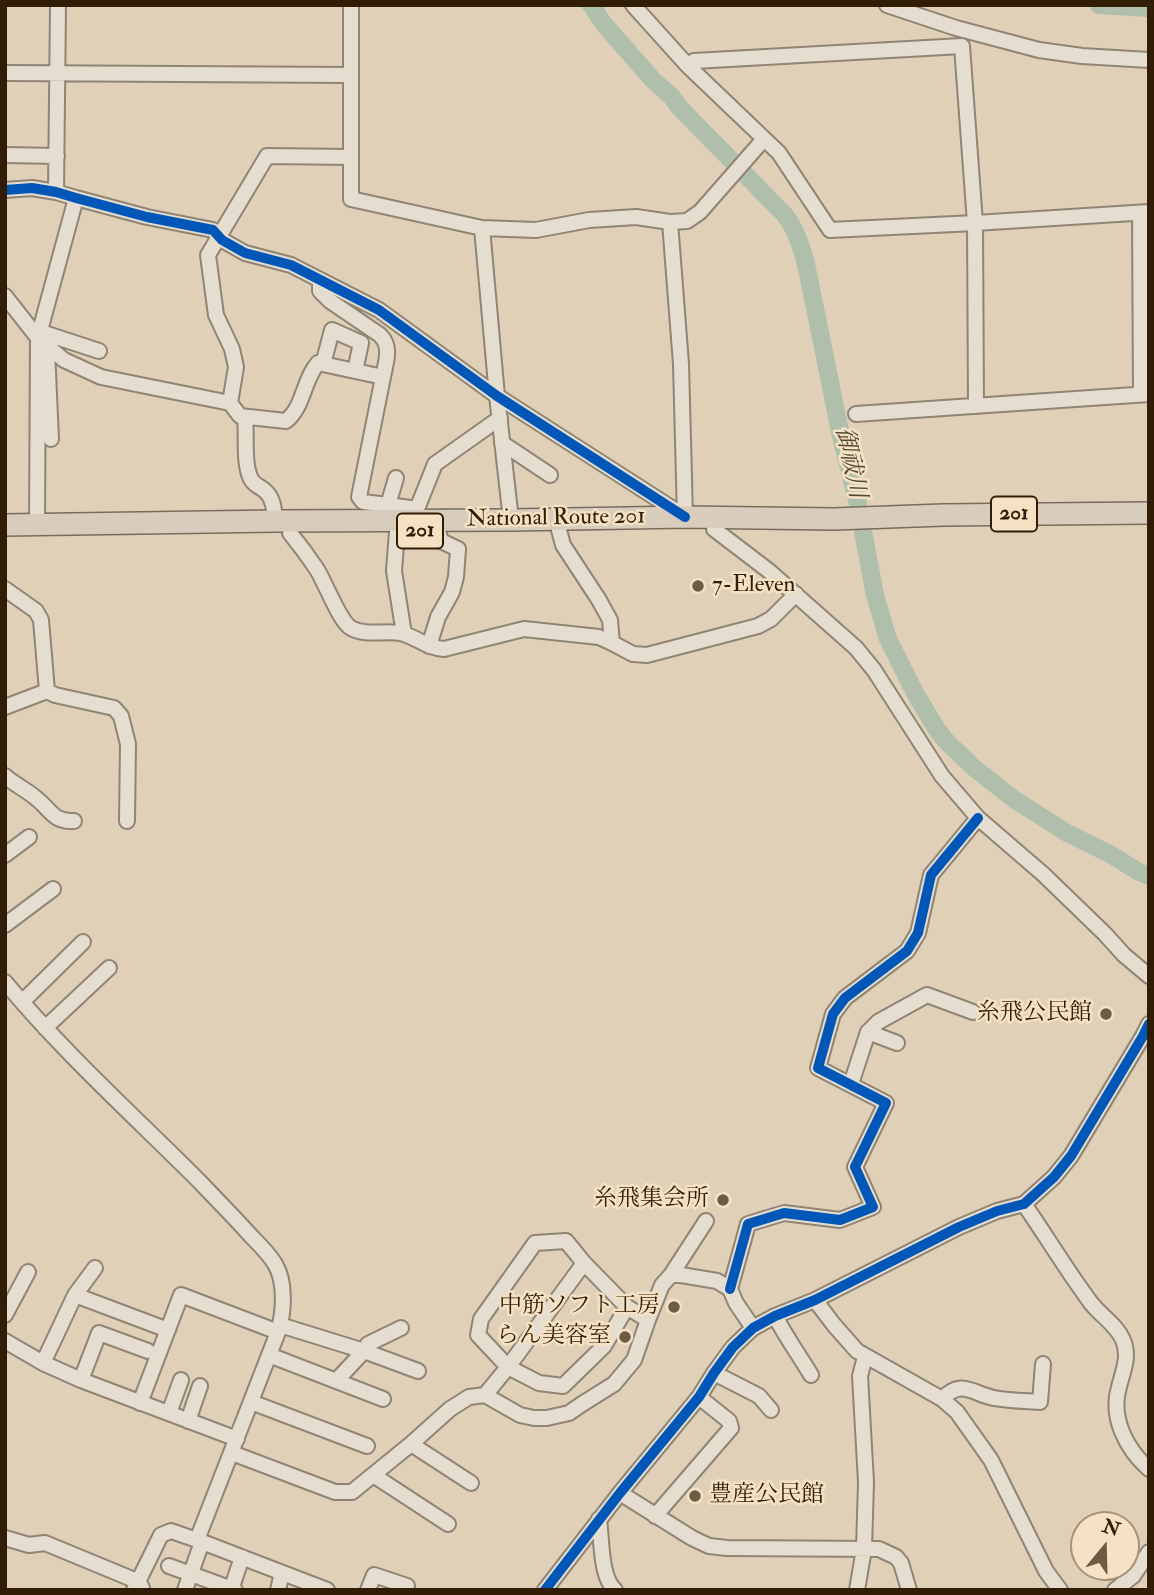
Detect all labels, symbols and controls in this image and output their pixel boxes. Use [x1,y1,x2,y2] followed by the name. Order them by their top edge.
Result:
[827,425,871,501] water label: 御祓川
[991,496,1037,532] road number: 201
[466,504,646,534] street label: National Route 201
[397,514,443,548] road number: 201
[712,572,795,600] place label: 7-Eleven
[690,578,706,594] marker: 7-Eleven
[977,1000,1092,1028] place label: 糸飛公民館
[1098,1006,1114,1022] marker: 糸飛公民館
[594,1186,709,1214] place label: 糸飛集会所
[715,1192,731,1208] marker: 糸飛集会所
[499,1293,660,1321] place label: 中筋ソフト工房
[666,1299,682,1315] marker: 中筋ソフト工房
[496,1323,611,1351] place label: らん美容室
[617,1329,633,1345] marker: らん美容室
[709,1482,824,1510] place label: 豊産公民館
[687,1488,703,1504] marker: 豊産公民館
[1070,1511,1140,1581] north arrow
[1099,1514,1123,1542] text: N

